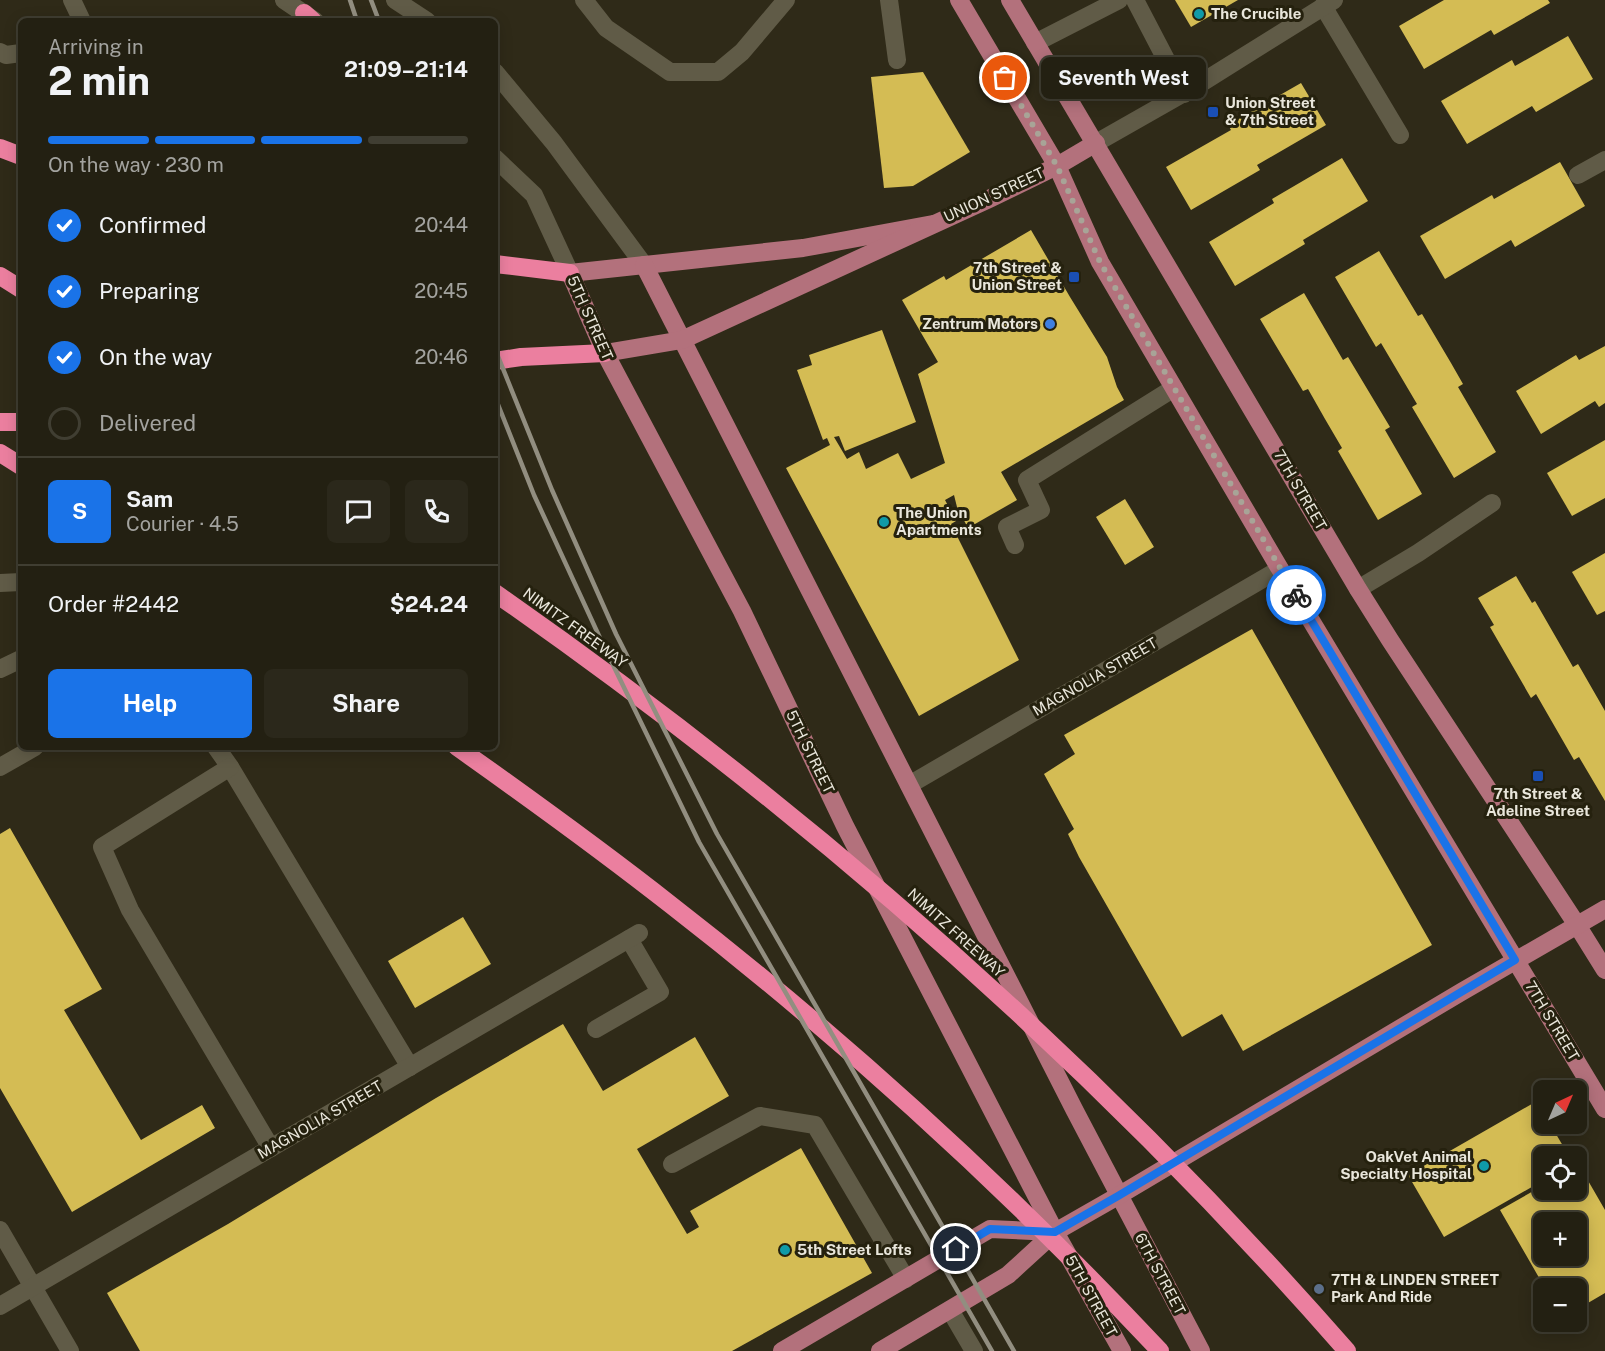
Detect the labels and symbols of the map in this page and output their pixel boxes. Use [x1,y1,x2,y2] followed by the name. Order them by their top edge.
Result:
[1211,5,1301,22] place label: The Crucible
[1192,7,1206,21] marker: The Crucible
[979,52,1030,103] pin
[1041,57,1206,99] callout: Seventh West
[1225,94,1316,128] place label: Union Street & 7th Street
[1206,105,1220,119] marker: Union Street & 7th Street
[941,164,1047,225] street label: UNION STREET
[971,259,1062,293] place label: 7th Street & Union Street
[1067,270,1081,284] marker: 7th Street & Union Street
[564,273,617,363] street label: 5TH STREET
[922,315,1038,332] place label: Zentrum Motors
[1043,317,1057,331] marker: Zentrum Motors
[1271,447,1330,533] street label: 7TH STREET
[896,504,982,538] place label: The Union Apartments
[877,515,891,529] marker: The Union Apartments
[1266,565,1326,625] courier
[520,584,631,671] street label: NIMITZ FREEWAY
[1030,634,1160,719] street label: MAGNOLIA STREET
[783,707,838,796] street label: 5TH STREET
[1531,769,1545,783] marker: 7th Street & Adeline Street
[1486,785,1590,819] place label: 7th Street & Adeline Street
[904,885,1008,981] street label: NIMITZ FREEWAY
[1522,978,1583,1064] street label: 7TH STREET
[255,1077,385,1162] street label: MAGNOLIA STREET
[1533,1080,1587,1134] north arrow
[1340,1148,1472,1182] place label: OakVet Animal Specialty Hospital
[1477,1159,1491,1173] marker: OakVet Animal Specialty Hospital
[930,1223,981,1274] pin
[1132,1230,1189,1318] street label: 6TH STREET
[797,1241,912,1258] place label: 5th Street Lofts
[778,1243,792,1257] marker: 5th Street Lofts
[1062,1252,1121,1339] street label: 5TH STREET
[1331,1271,1499,1305] place label: 7TH & LINDEN STREET Park And Ride
[1312,1282,1326,1296] marker: 7TH & LINDEN STREET Park And Ride

